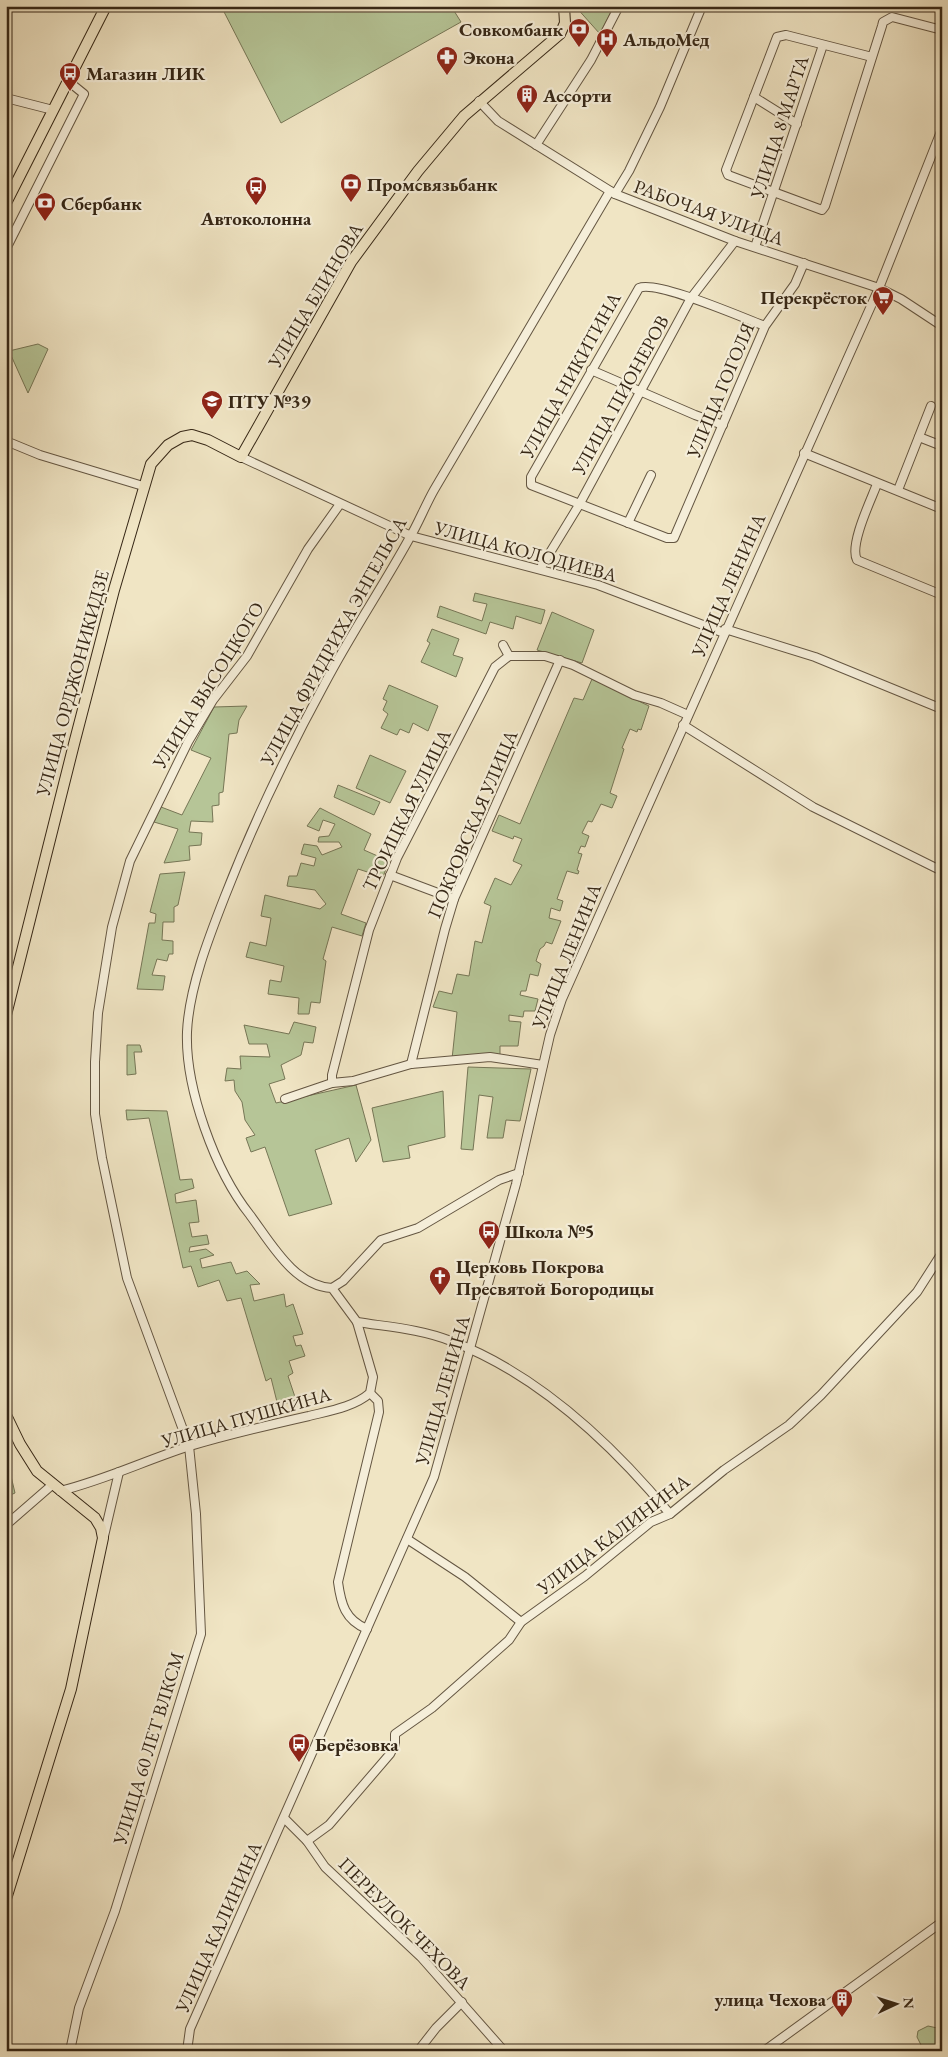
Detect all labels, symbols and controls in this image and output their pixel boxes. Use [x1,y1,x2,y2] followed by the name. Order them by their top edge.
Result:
[459,17,563,42] place label: Совкомбанк
[567,17,591,48] bank icon: Совкомбанк
[595,27,619,58] hospital icon: АльдоМед
[622,27,710,52] place label: АльдоМед
[435,45,459,76] pharmacy icon: Экона
[463,45,515,70] place label: Экона
[744,52,815,203] street label: УЛИЦА 8 МАРТА
[58,61,82,92] bus stop icon: Магазин ЛИК
[86,61,206,86] place label: Магазин ЛИК
[515,83,539,114] building icon: Ассорти
[542,83,612,108] place label: Ассорти
[339,172,363,203] bank icon: Промсвязьбанк
[367,172,498,197] place label: Промсвязьбанк
[630,174,788,251] street label: РАБОЧАЯ УЛИЦА
[244,175,268,206] bus stop icon: Автоколонна
[33,191,57,222] bank icon: Сбербанк
[61,191,142,216] place label: Сбербанк
[200,206,312,231] place label: Автоколонна
[262,217,369,373] street label: УЛИЦА БЛИНОВА
[760,285,867,310] place label: Перекрёсток
[871,285,895,316] supermarket icon: Перекрёсток
[514,287,627,464] street label: УЛИЦА НИКИТИНА
[566,311,675,480] street label: УЛИЦА ПИОНЕРОВ
[680,318,760,463] street label: УЛИЦА ГОГОЛЯ
[200,389,224,420] school or university icon: ПТУ №39
[228,389,311,414] place label: ПТУ №39
[685,509,772,662] street label: УЛИЦА ЛЕНИНА
[254,512,413,771] street label: УЛИЦА ФРИДРИХА ЭНГЕЛЬСА
[431,515,621,588] street label: УЛИЦА КОЛОДИЕВА
[30,567,115,800] street label: УЛИЦА ОРДЖОНИКИДЗЕ
[146,597,270,774] street label: УЛИЦА ВЫСОЦКОГО
[356,724,457,895] street label: ТРОИЦКАЯ УЛИЦА
[421,726,524,922] street label: ПОКРОВСКАЯ УЛИЦА
[526,879,607,1034] street label: УЛИЦА ЛЕНИНА
[477,1219,501,1250] bus stop icon: Школа №5
[505,1219,595,1244] place label: Школа №5
[456,1254,654,1301] place label: Церковь Покрова Пресвятой Богородицы
[428,1265,452,1296] church icon: Церковь Покрова Пресвятой Богородицы
[409,1312,476,1469] street label: УЛИЦА ЛЕНИНА
[158,1381,335,1454] street label: УЛИЦА ПУШКИНА
[531,1468,695,1601] street label: УЛИЦА КАЛИНИНА
[107,1649,190,1849] street label: УЛИЦА 60 ЛЕТ ВЛКСМ
[287,1732,311,1763] bus stop icon: Берёзовка
[315,1732,399,1757] place label: Берёзовка
[169,1837,268,2018] street label: УЛИЦА КАЛИНИНА
[333,1852,477,1996] street label: ПЕРЕУЛОК ЧЕХОВА
[870,1980,920,2030] north arrow
[714,1987,827,2012] place label: улица Чехова
[830,1987,854,2018] building icon: улица Чехова
[900,1997,918,2010] text: N

